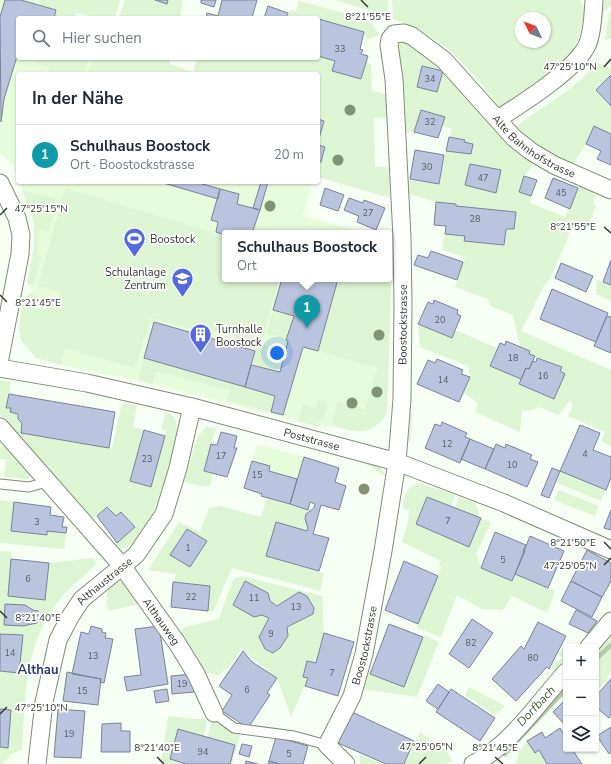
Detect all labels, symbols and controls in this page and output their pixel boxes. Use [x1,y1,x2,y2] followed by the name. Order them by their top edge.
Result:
[345,10,391,24] text: 8°21'55"E
[515,12,551,48] north arrow
[16,16,320,60] search box
[30,27,52,49] icon: search
[62,28,142,48] text: Hier suchen
[335,43,345,55] house number: 33
[543,60,597,74] text: 47°25'10"N
[425,73,436,85] house number: 34
[32,87,123,110] text: In der Nähe
[489,111,578,181] street label: Alte Bahnhofstrasse
[425,116,435,128] house number: 32
[70,136,210,156] text: Schulhaus Boostock
[41,146,49,164] text: 1
[274,146,304,164] text: 20 m
[70,156,194,174] text: Ort · Boostockstrasse
[422,161,432,173] house number: 30
[478,172,488,184] house number: 47
[556,187,566,199] house number: 45
[14,202,68,216] text: 47°25'15"N
[363,207,373,219] house number: 27
[470,213,480,225] house number: 28
[550,220,596,234] text: 8°21'55"E
[122,226,148,259] sports icon: Boostock
[222,230,392,282] popup
[150,232,196,247] place label: Boostock
[237,237,377,257] text: Schulhaus Boostock
[237,257,256,275] text: Ort
[105,265,166,293] place label: Schulanlage Zentrum
[169,265,195,298] school or university icon: Schulanlage Zentrum
[395,284,411,365] street label: Boostockstrasse
[294,295,320,328] pin: 1
[15,296,61,310] text: 8°21'45"E
[435,314,445,326] house number: 20
[187,322,213,355] building icon: Turnhalle Boostock
[216,322,263,350] place label: Turnhalle Boostock
[267,343,287,363] your location
[508,352,518,364] house number: 18
[538,370,548,382] house number: 16
[438,374,449,386] house number: 14
[282,424,341,454] street label: Poststrasse
[442,438,452,450] house number: 12
[582,448,588,460] house number: 4
[216,450,226,462] house number: 17
[142,453,152,465] house number: 23
[507,459,517,471] house number: 10
[252,469,262,481] house number: 15
[445,515,451,527] house number: 7
[34,516,40,528] house number: 3
[550,536,596,550] text: 8°21'50"E
[185,542,191,554] house number: 1
[73,553,136,608] street label: Althaustrasse
[500,554,506,566] house number: 5
[543,559,597,573] text: 47°25'05"N
[25,573,31,585] house number: 6
[186,591,196,603] house number: 22
[249,592,259,604] house number: 11
[140,595,184,648] street label: Althauweg
[291,601,301,613] house number: 13
[348,605,380,687] street label: Boostockstrasse
[15,611,61,625] text: 8°21'40"E
[268,628,274,640] house number: 9
[466,637,476,649] house number: 82
[563,644,599,752] map controls
[563,644,599,680] button: +
[5,647,16,659] house number: 14
[88,650,98,662] house number: 13
[528,652,538,664] house number: 80
[18,661,58,679] district label: Althau
[329,667,335,679] house number: 7
[177,678,187,690] house number: 19
[563,680,599,716] button: −
[513,682,559,730] water label: Dorfbach
[244,684,250,696] house number: 6
[77,685,87,697] house number: 15
[14,701,68,715] text: 47°25'10"N
[563,716,599,752] button: layers
[64,728,74,740] house number: 19
[399,740,453,754] text: 47°25'05"N
[134,741,180,755] text: 8°21'40"E
[472,741,518,755] text: 8°21'45"E
[198,746,209,758] house number: 94
[286,748,292,760] house number: 5

